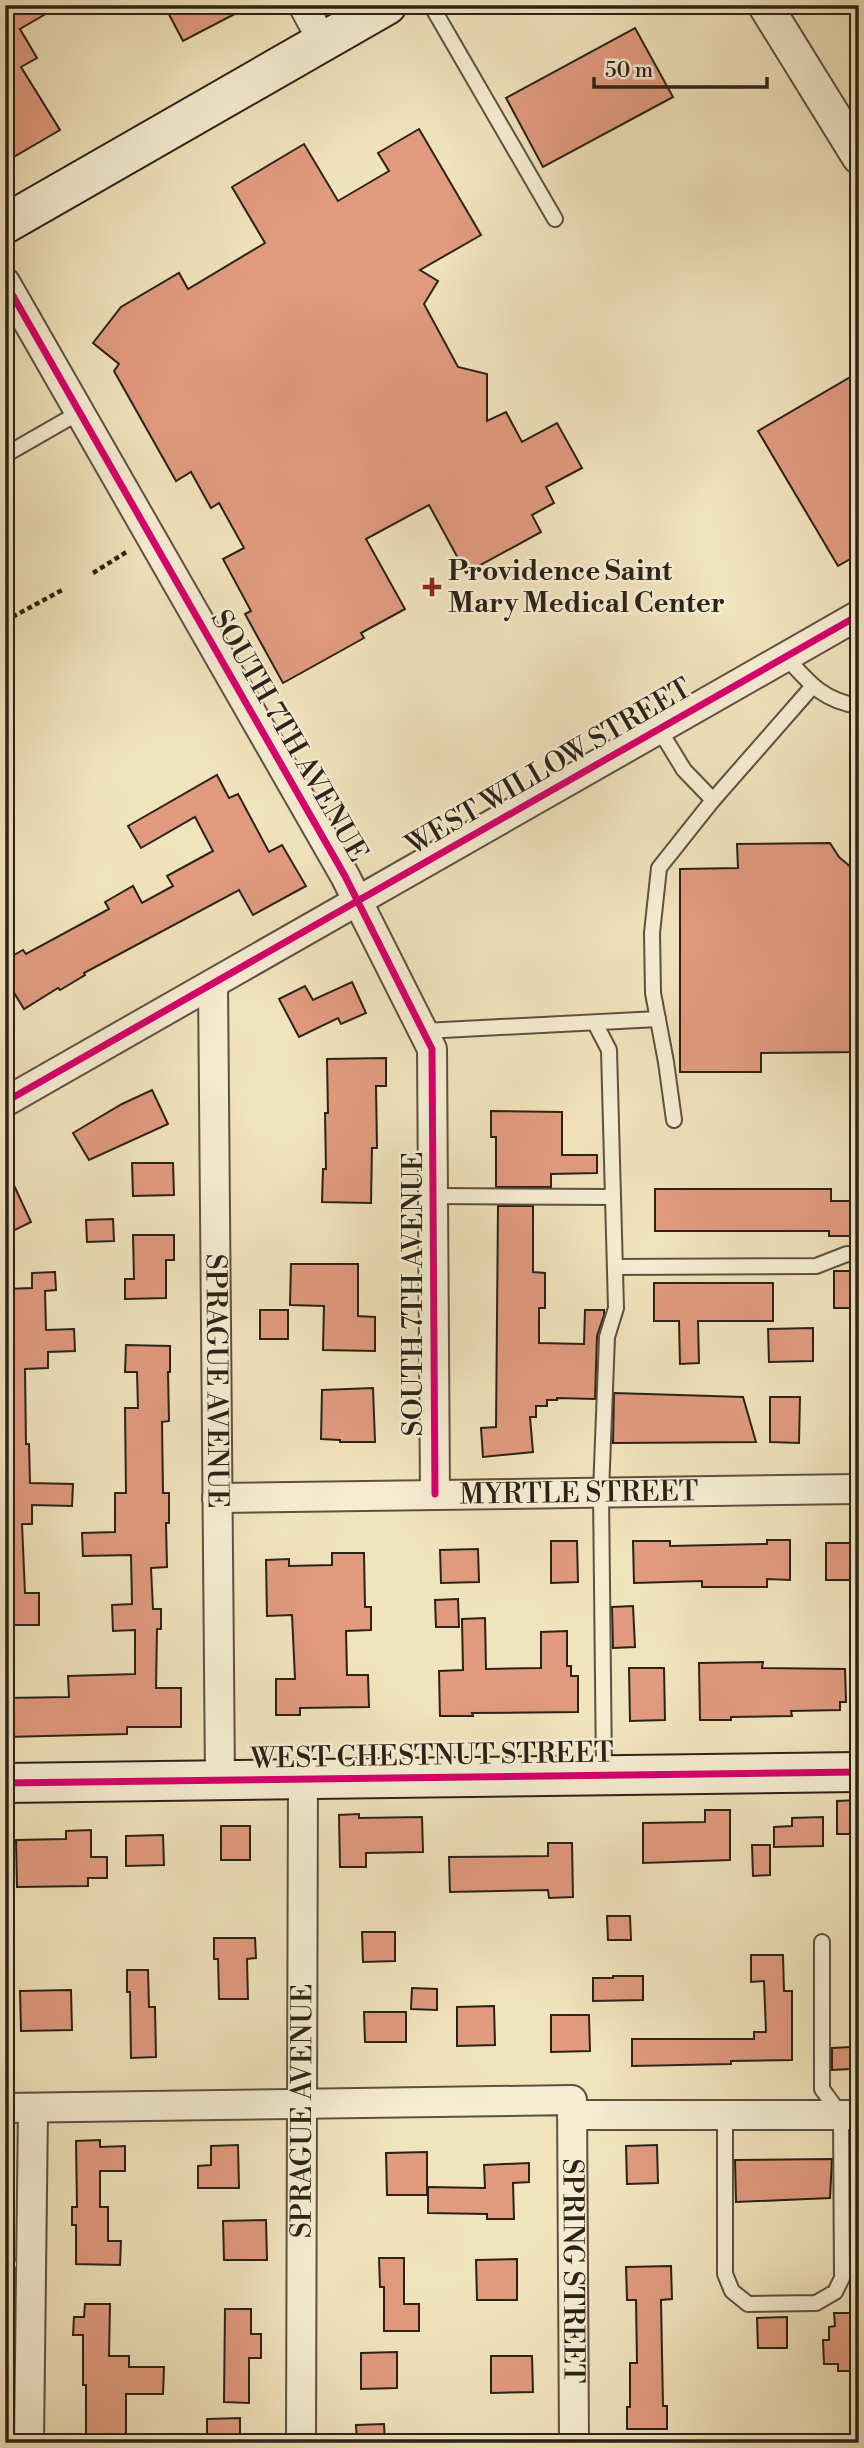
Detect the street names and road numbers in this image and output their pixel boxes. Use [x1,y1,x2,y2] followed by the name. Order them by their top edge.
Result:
[203,604,375,868] street label: SOUTH 7TH AVENUE
[399,671,698,864] street label: WEST WILLOW STREET
[396,1152,431,1436] street label: SOUTH 7TH AVENUE
[198,1254,235,1508] street label: SPRAGUE AVENUE
[459,1474,699,1512] street label: MYRTLE STREET
[249,1735,614,1777] street label: WEST CHESTNUT STREET
[284,1984,320,2238] street label: SPRAGUE AVENUE
[555,2158,591,2384] street label: SPRING STREET

